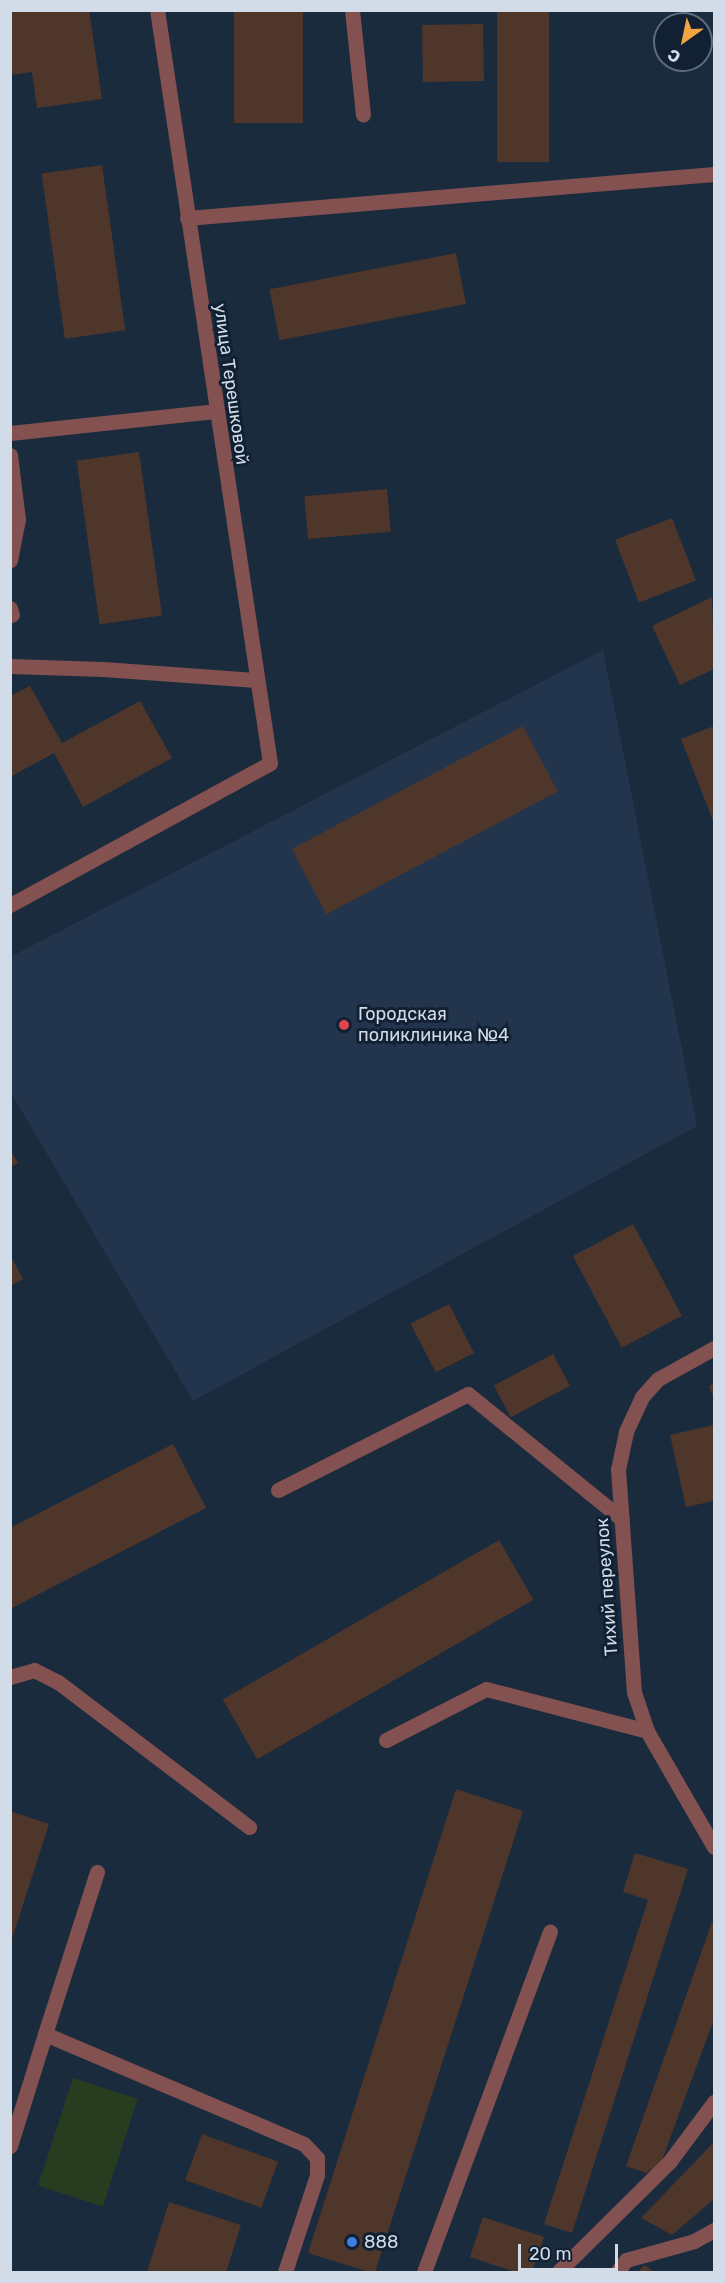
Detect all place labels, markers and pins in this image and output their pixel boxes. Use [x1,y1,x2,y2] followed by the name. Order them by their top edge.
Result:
[358,1004,509,1046] place label: Городская поликлиника №4
[335,1016,353,1034] marker: Городская поликлиника №4
[364,2231,398,2253] place label: 888
[345,2235,359,2249] marker: 888

